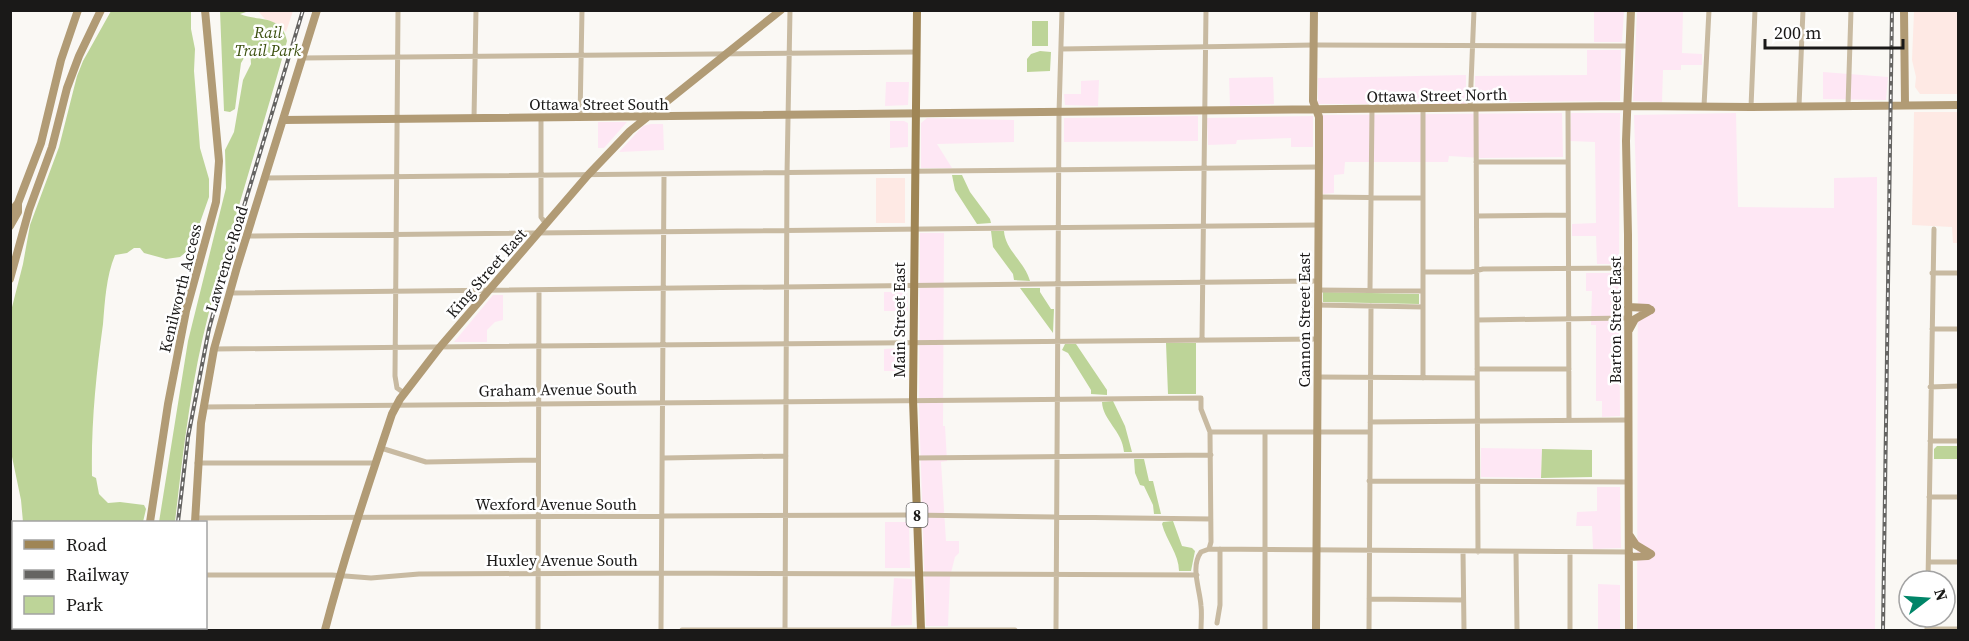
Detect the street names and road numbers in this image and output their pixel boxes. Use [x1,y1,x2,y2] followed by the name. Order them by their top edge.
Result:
[1366,83,1508,107] street label: Ottawa Street North
[529,93,669,115] street label: Ottawa Street South
[199,203,253,315] street label: Lawrence Road
[153,221,207,355] street label: Kenilworth Access
[441,223,532,323] street label: King Street East
[1293,252,1315,387] street label: Cannon Street East
[1604,255,1626,384] street label: Barton Street East
[888,261,910,378] street label: Main Street East
[478,377,638,401] street label: Graham Avenue South
[475,493,637,515] street label: Wexford Avenue South
[906,503,928,527] road number: 8
[486,549,638,571] street label: Huxley Avenue South

